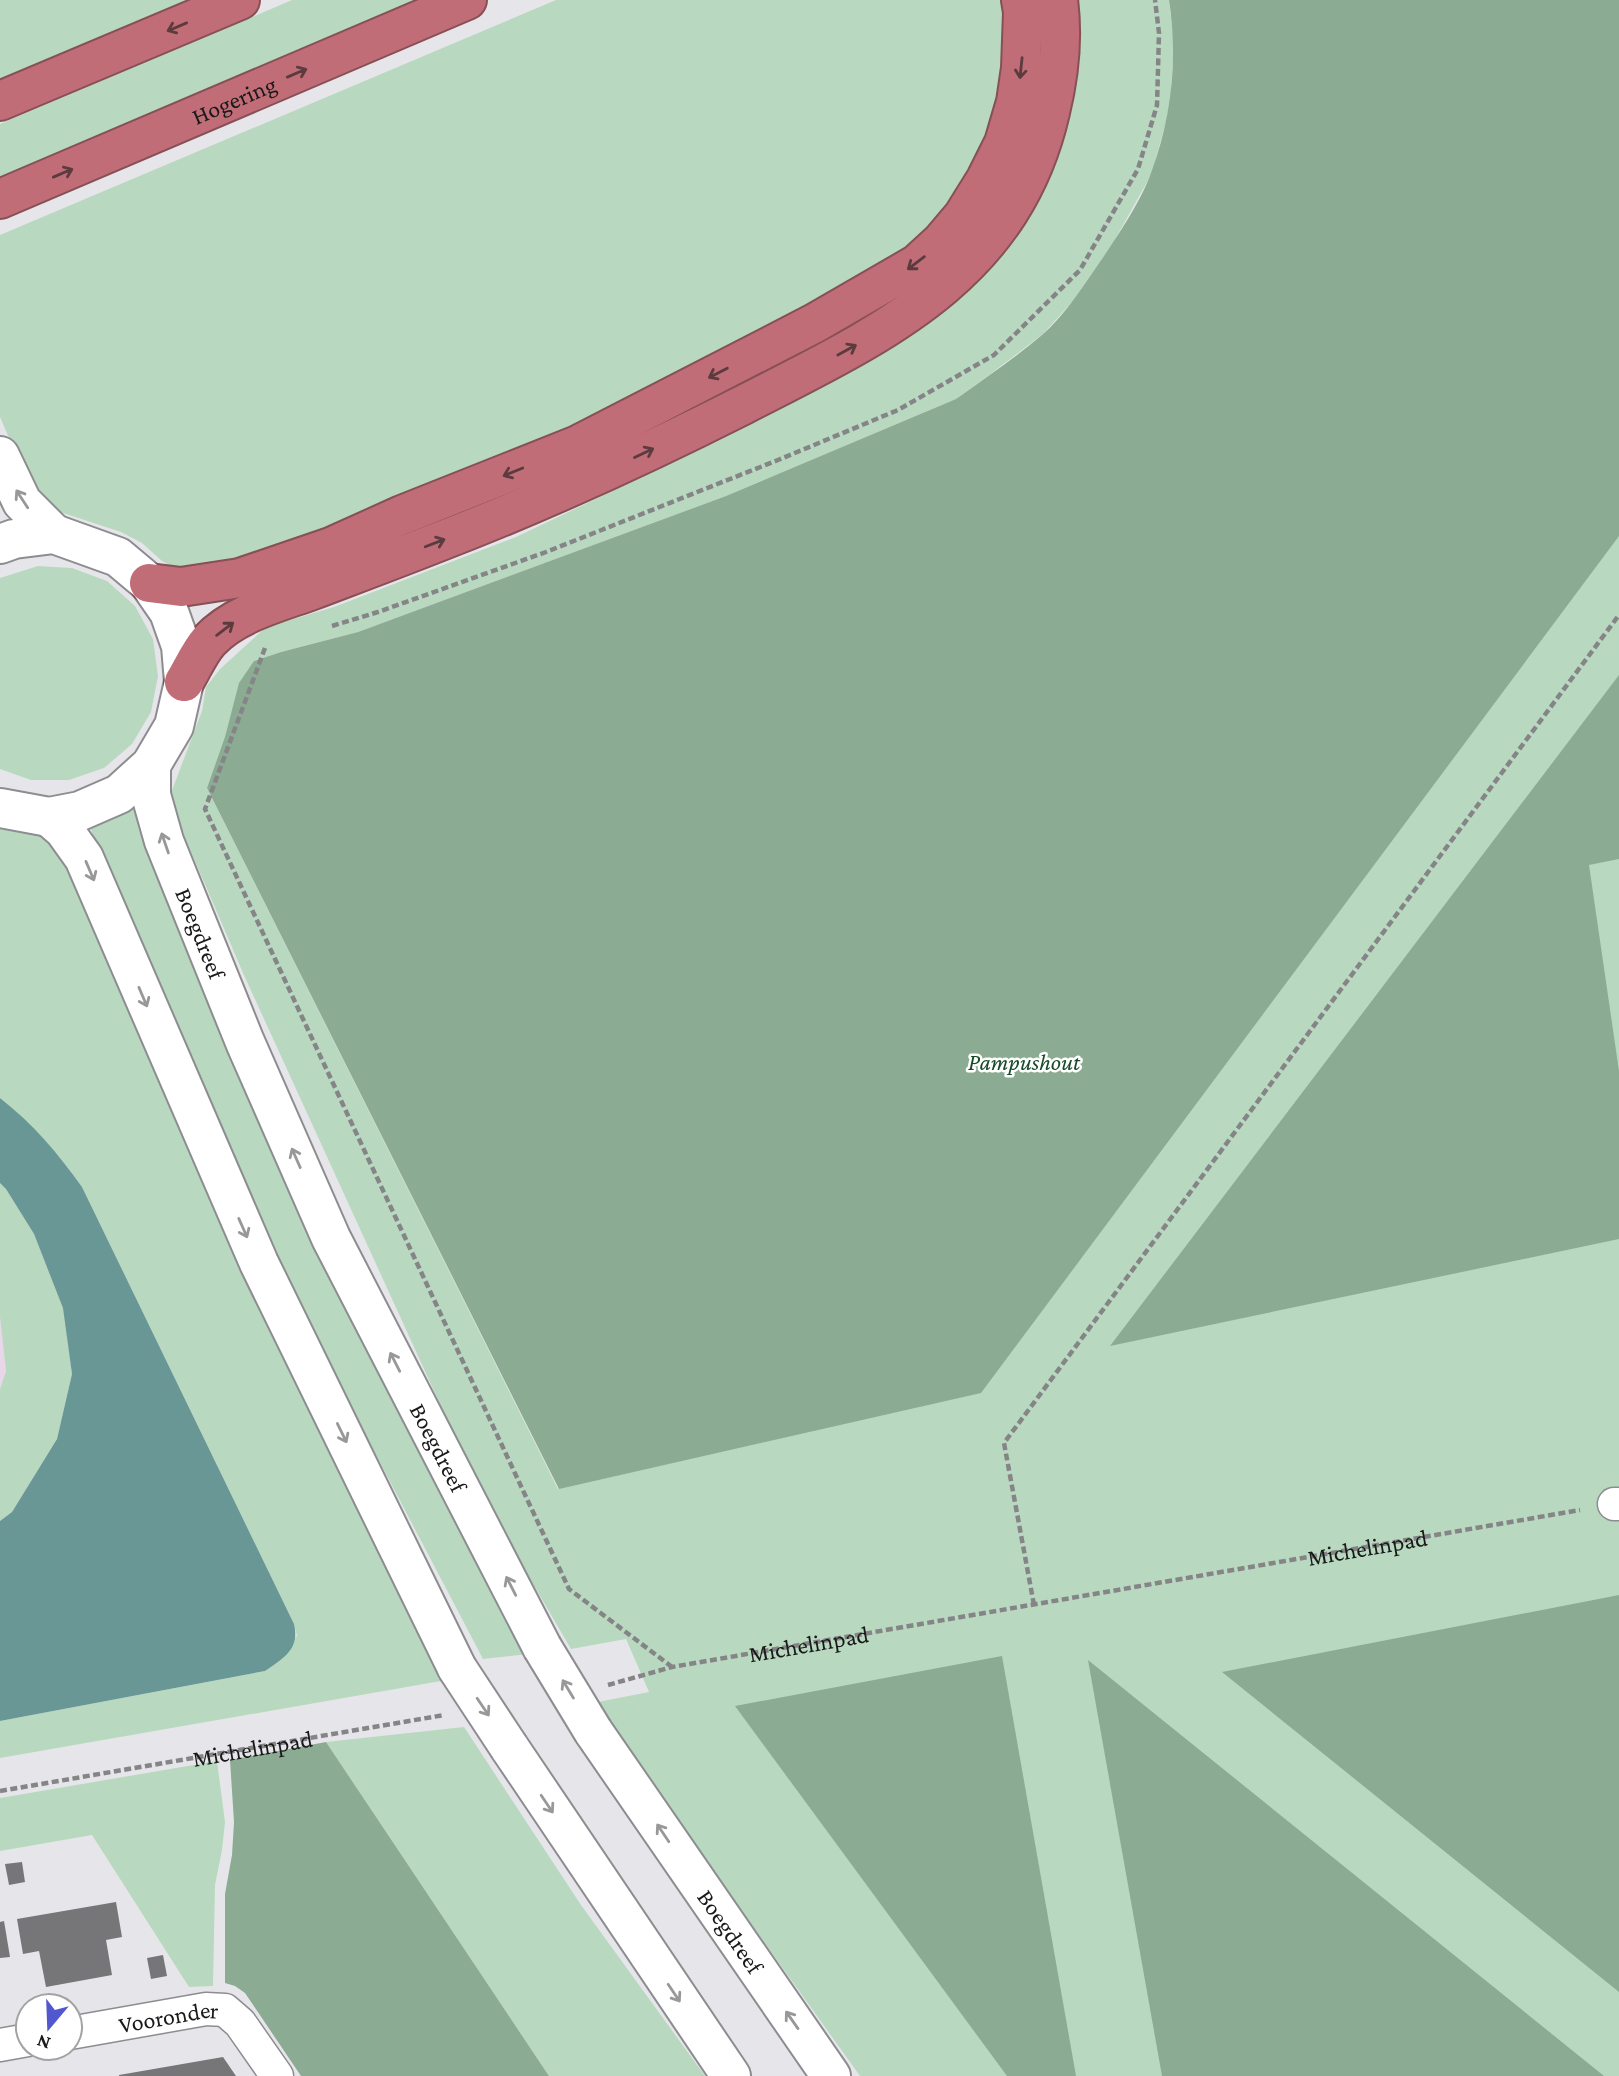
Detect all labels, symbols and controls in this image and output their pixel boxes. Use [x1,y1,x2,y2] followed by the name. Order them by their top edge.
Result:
[167,21,189,34] one-way arrow
[1014,56,1027,79] one-way arrow
[286,66,307,79] one-way arrow
[187,69,280,129] street label: Hogering
[52,166,73,179] one-way arrow
[907,256,926,270] one-way arrow
[836,343,857,356] one-way arrow
[708,367,729,381] one-way arrow
[633,446,654,459] one-way arrow
[502,466,524,479] one-way arrow
[14,490,29,509] one-way arrow
[424,535,446,548] one-way arrow
[216,621,234,636] one-way arrow
[158,832,170,854] one-way arrow
[84,860,97,881] one-way arrow
[171,883,232,984] street label: Boegdreef
[137,985,150,1007] one-way arrow
[968,1048,1081,1075] park label: Pampushout
[289,1147,302,1169] one-way arrow
[238,1216,251,1238] one-way arrow
[388,1352,402,1373] one-way arrow
[405,1398,474,1498] street label: Boegdreef
[336,1422,350,1443] one-way arrow
[1305,1523,1430,1570] street label: Michelinpad
[503,1576,517,1597] one-way arrow
[746,1620,871,1667] street label: Michelinpad
[560,1680,574,1700] one-way arrow
[476,1697,490,1717] one-way arrow
[190,1724,315,1771] street label: Michelinpad
[540,1793,554,1813] one-way arrow
[656,1824,670,1843] one-way arrow
[693,1884,770,1980] street label: Boegdreef
[666,1983,681,2002] one-way arrow
[14,1992,84,2062] north arrow
[116,1995,220,2038] street label: Vooronder
[785,2011,799,2030] one-way arrow
[34,2031,53,2055] text: N

